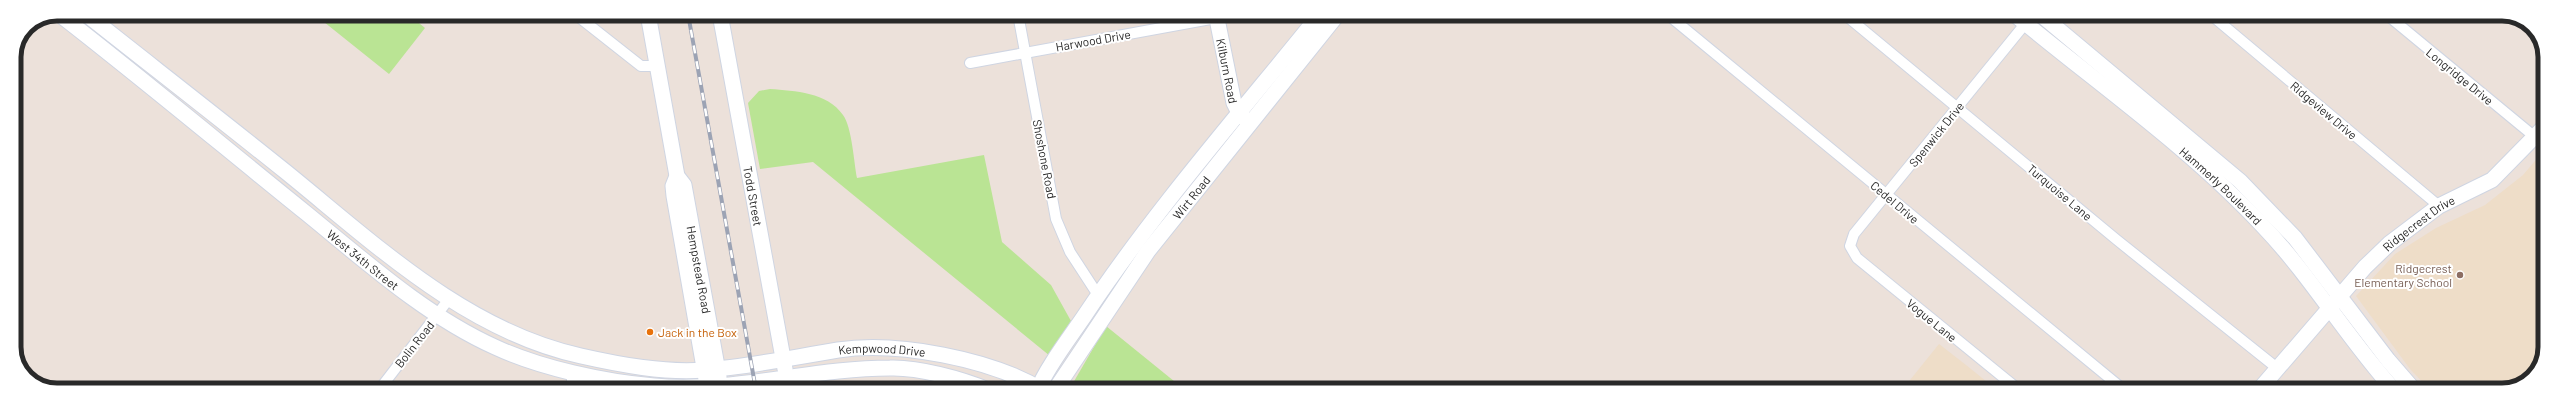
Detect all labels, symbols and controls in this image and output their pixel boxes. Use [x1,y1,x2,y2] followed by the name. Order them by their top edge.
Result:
[1054,27,1132,53] street label: Harwood Drive
[1214,37,1241,105] street label: Kilburn Road
[2424,45,2496,107] street label: Longridge Drive
[2288,78,2360,142] street label: Ridgeview Drive
[1906,99,1966,169] street label: Spenwick Drive
[1030,118,1060,200] street label: Shoshone Road
[2177,144,2265,227] street label: Hammerly Boulevard
[2025,161,2095,223] street label: Turquoise Lane
[741,165,766,227] street label: Todd Street
[1169,173,1213,222] street label: Wirt Road
[1868,178,1922,226] street label: Cedel Drive
[2379,192,2457,254] street label: Ridgecrest Drive
[685,225,714,315] street label: Hempstead Road
[325,227,402,293] street label: West 34th Street
[2354,261,2452,289] place label: Ridgecrest Elementary School
[2455,270,2465,280] marker: Ridgecrest Elementary School
[1904,296,1960,344] street label: Vogue Lane
[391,318,437,370] street label: Bolin Road
[658,325,737,339] place label: Jack in the Box
[645,327,655,337] marker: Jack in the Box
[837,341,926,359] street label: Kempwood Drive

